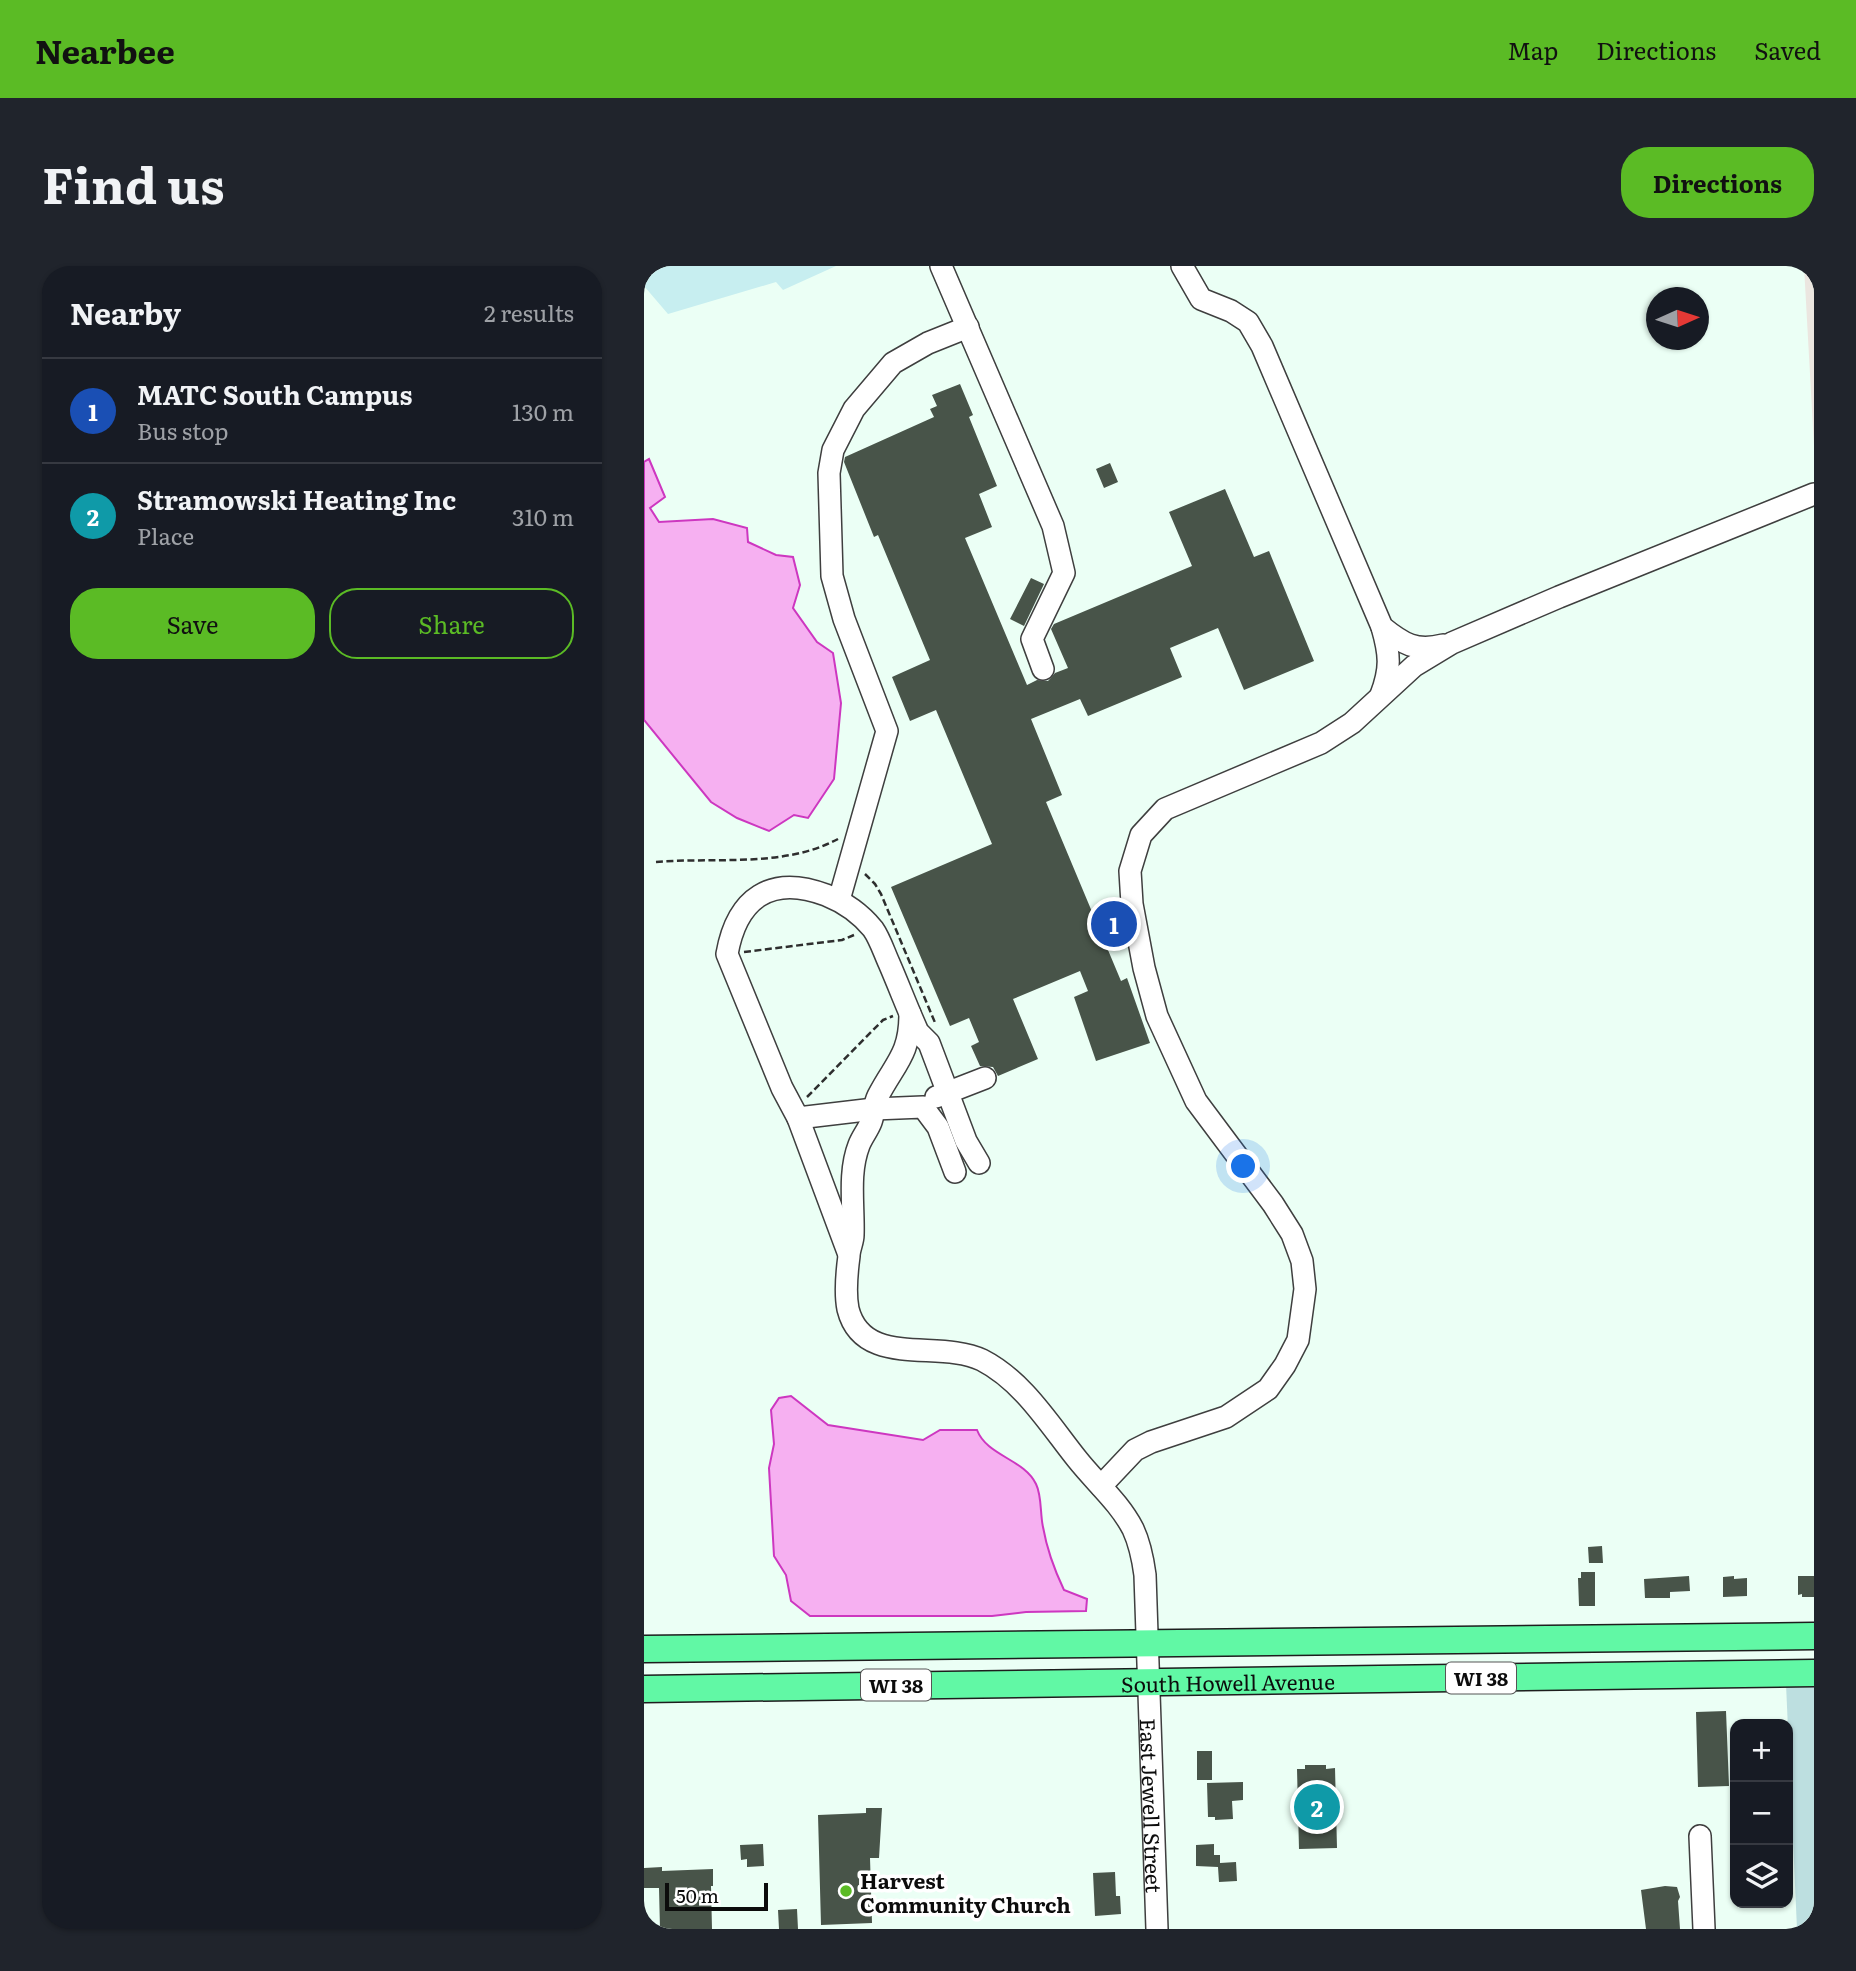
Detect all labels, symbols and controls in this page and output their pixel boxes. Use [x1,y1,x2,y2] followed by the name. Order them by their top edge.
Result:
[35,25,175,74] text: Nearbee
[1507,32,1558,67] text: Map
[1596,32,1716,67] text: Directions
[1754,32,1821,67] text: Saved
[42,146,225,219] text: Find us
[1621,147,1814,218] button: Directions
[1646,287,1709,350] north arrow
[70,290,181,334] text: Nearby
[484,295,574,329] text: 2 results
[137,374,412,413] text: MATC South Campus
[88,394,98,428] text: 1
[512,394,574,428] text: 130 m
[137,413,229,447] text: Bus stop
[137,479,456,518] text: Stramowski Heating Inc
[87,499,99,533] text: 2
[512,499,574,533] text: 310 m
[137,518,194,552] text: Place
[70,588,315,659] button: Save
[329,588,574,659] button: Share
[1091,898,1137,950] pin: 1
[1226,1149,1260,1183] your location
[1446,1662,1516,1694] road number: WI 38
[1121,1664,1335,1698] street label: South Howell Avenue
[861,1670,931,1700] road number: WI 38
[1134,1718,1171,1894] street label: East Jewell Street
[1730,1719,1793,1908] map controls
[1730,1719,1793,1782] button: +
[1294,1781,1340,1833] pin: 2
[1730,1782,1793,1845] button: −
[1730,1845,1793,1908] button: layers
[860,1864,1071,1919] place label: Harvest Community Church
[665,1880,768,1912] scale bar
[676,1881,719,1909] text: 50 m
[838,1883,854,1899] marker: Harvest Community Church

